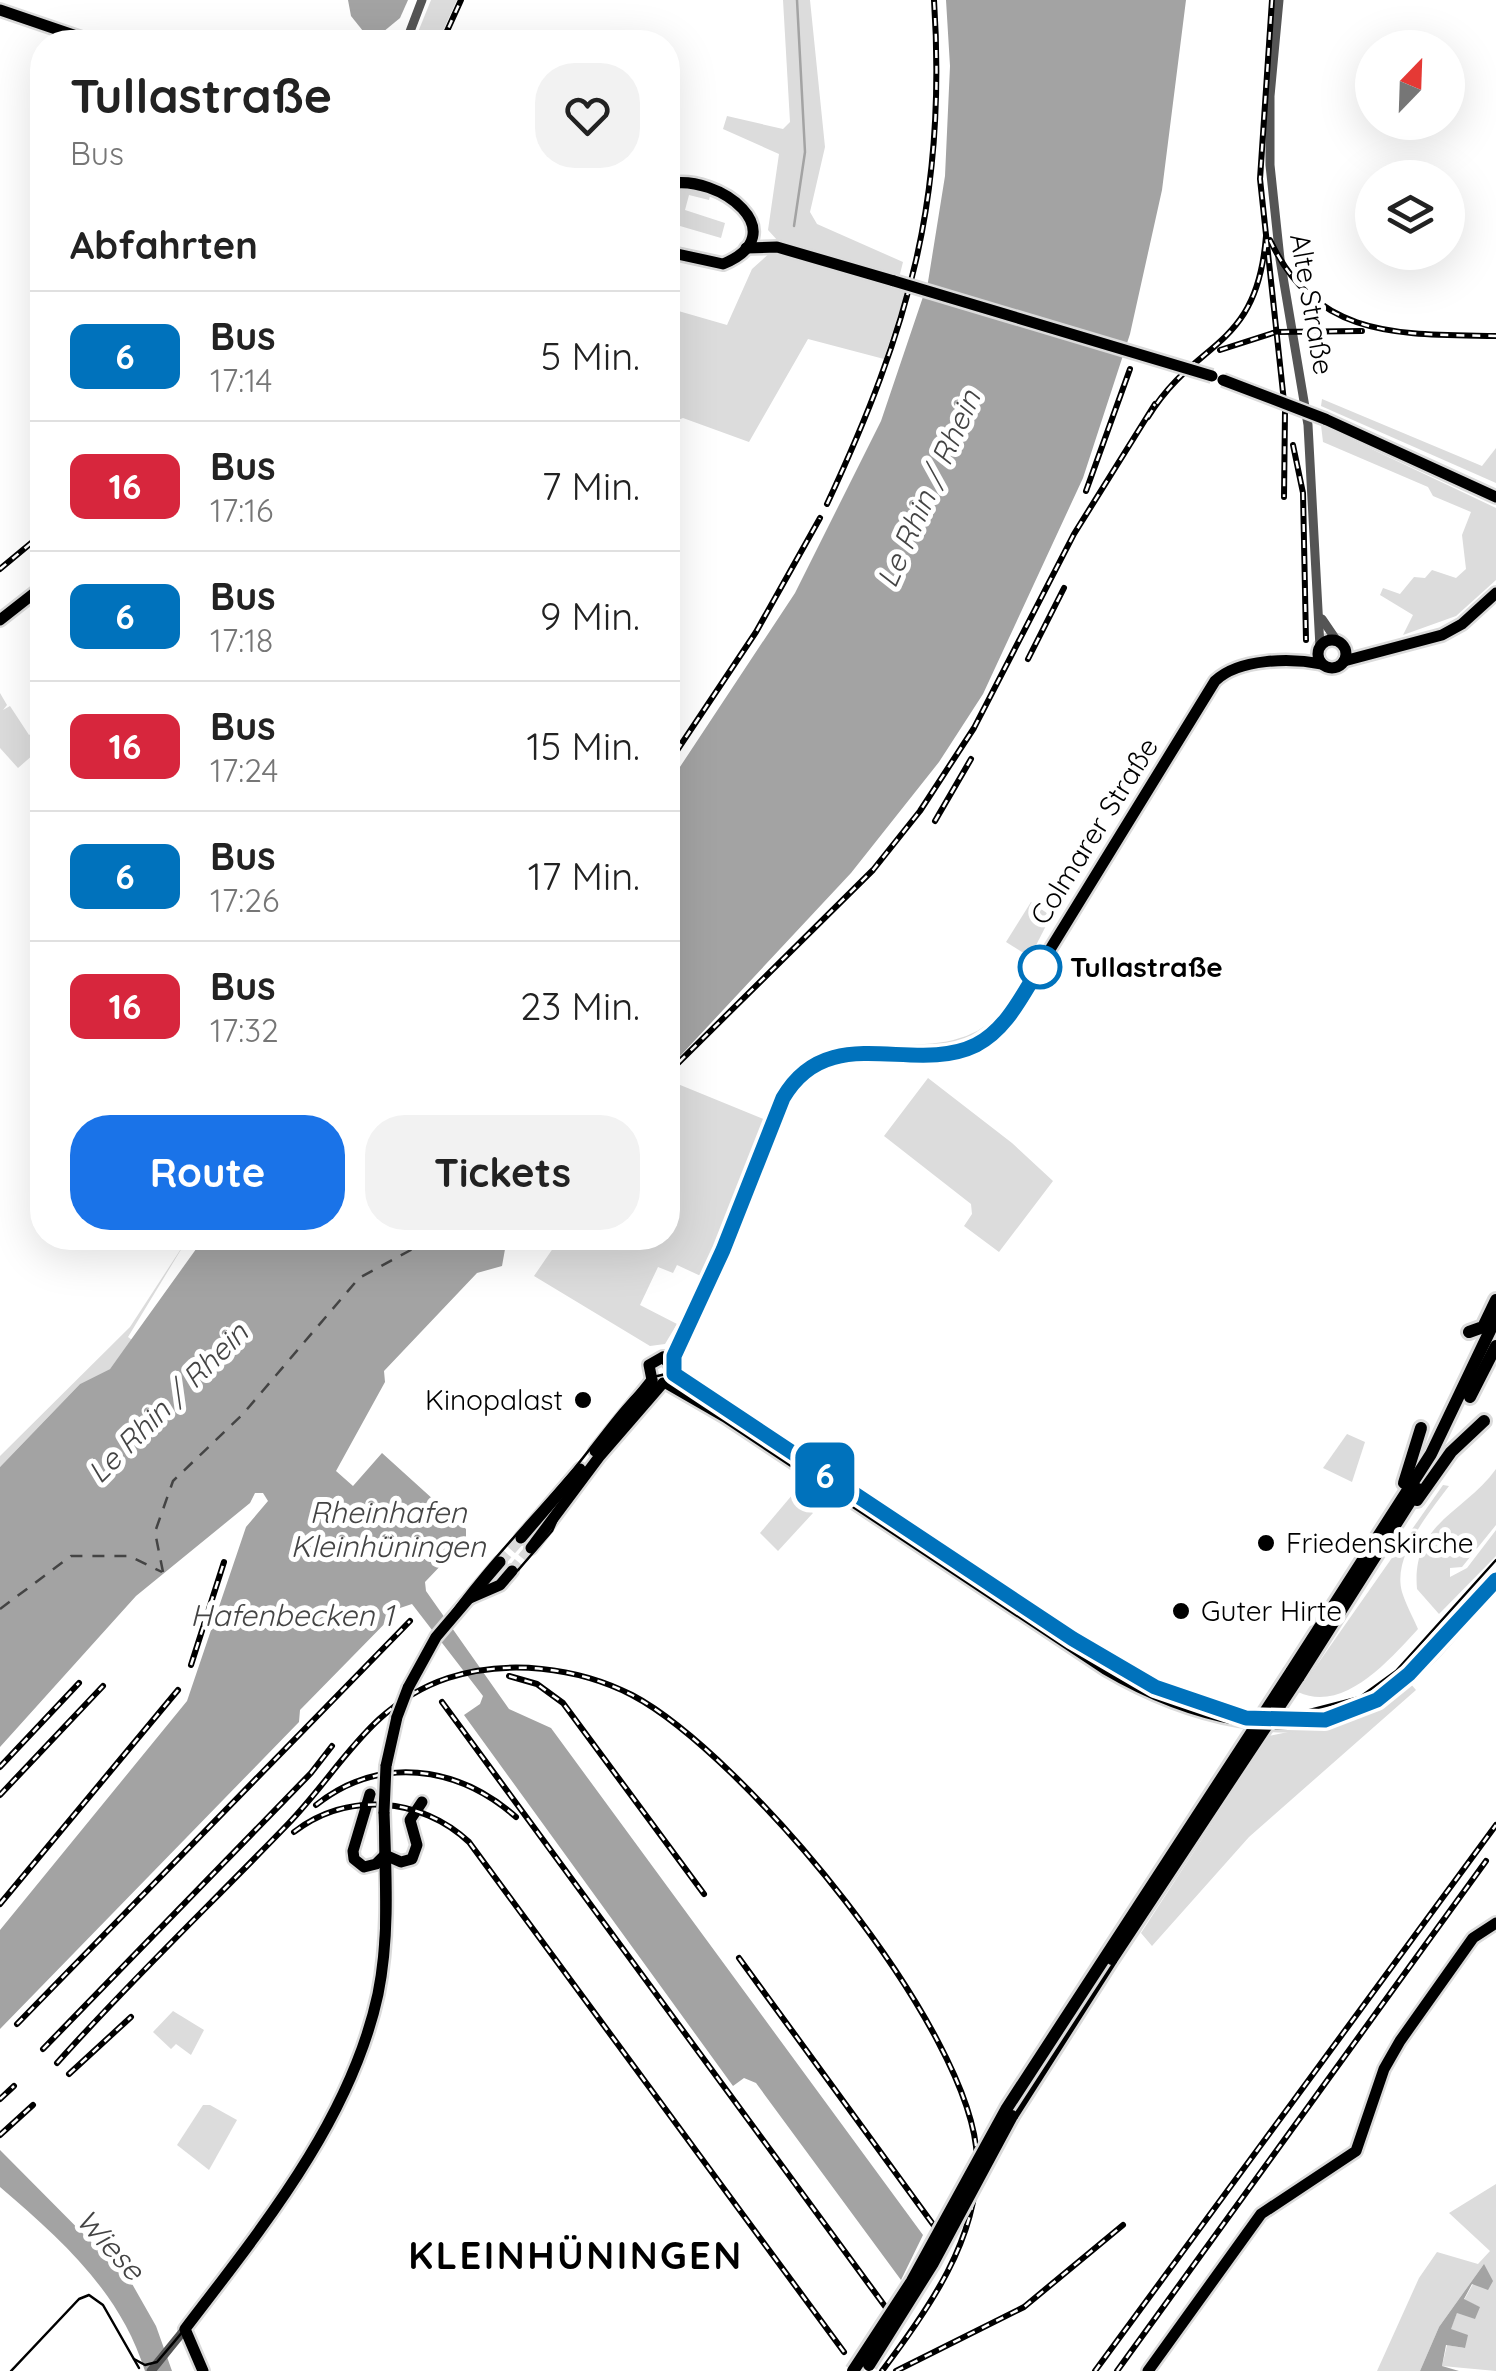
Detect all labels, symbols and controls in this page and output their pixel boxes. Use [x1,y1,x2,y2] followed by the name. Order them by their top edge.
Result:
[1355,30,1465,140] north arrow
[1355,30,1465,270] map controls
[535,63,640,168] button: heart
[70,65,332,125] text: Tullastraße
[70,133,124,173] text: Bus
[1355,160,1465,270] button: layers
[70,221,258,269] text: Abfahrten
[1283,231,1342,377] street label: Alte Straße
[210,312,276,360] text: Bus
[541,332,640,380] text: 5 Min.
[115,334,135,378] text: 6
[210,360,272,400] text: 17:14
[868,383,989,593] water label: Le Rhin / Rhein
[210,442,276,490] text: Bus
[542,462,640,510] text: 7 Min.
[109,464,141,508] text: 16
[210,490,273,530] text: 17:16
[210,572,276,620] text: Bus
[540,592,640,640] text: 9 Min.
[115,594,135,638] text: 6
[210,620,273,660] text: 17:18
[210,702,276,750] text: Bus
[526,722,640,770] text: 15 Min.
[109,724,141,768] text: 16
[1022,731,1165,931] street label: Colmarer Straße
[210,750,278,790] text: 17:24
[210,832,276,880] text: Bus
[528,852,640,900] text: 17 Min.
[115,854,135,898] text: 6
[210,880,279,920] text: 17:26
[1019,946,1061,988] marker: Tullastraße
[1070,949,1223,984] place label: Tullastraße
[210,962,276,1010] text: Bus
[520,982,640,1030] text: 23 Min.
[109,984,141,1028] text: 16
[210,1010,279,1050] text: 17:32
[70,1115,345,1230] button: Route
[365,1115,640,1230] button: Tickets
[79,1313,256,1491] water label: Le Rhin / Rhein
[425,1382,563,1417] place label: Kinopalast
[572,1389,594,1411] marker: Kinopalast
[792,1442,858,1508] line badge: 6
[815,1453,835,1497] text: 6
[290,1493,486,1565] water label: Rheinhafen Kleinhüningen
[1286,1525,1474,1560] place label: Friedenskirche
[1255,1532,1277,1554] marker: Friedenskirche
[1201,1593,1342,1628] place label: Guter Hirte
[190,1596,396,1634] water label: Hafenbecken 1
[1170,1600,1192,1622] marker: Guter Hirte
[68,2201,154,2289] water label: Wiese
[408,2231,744,2279] district label: KLEINHÜNINGEN

